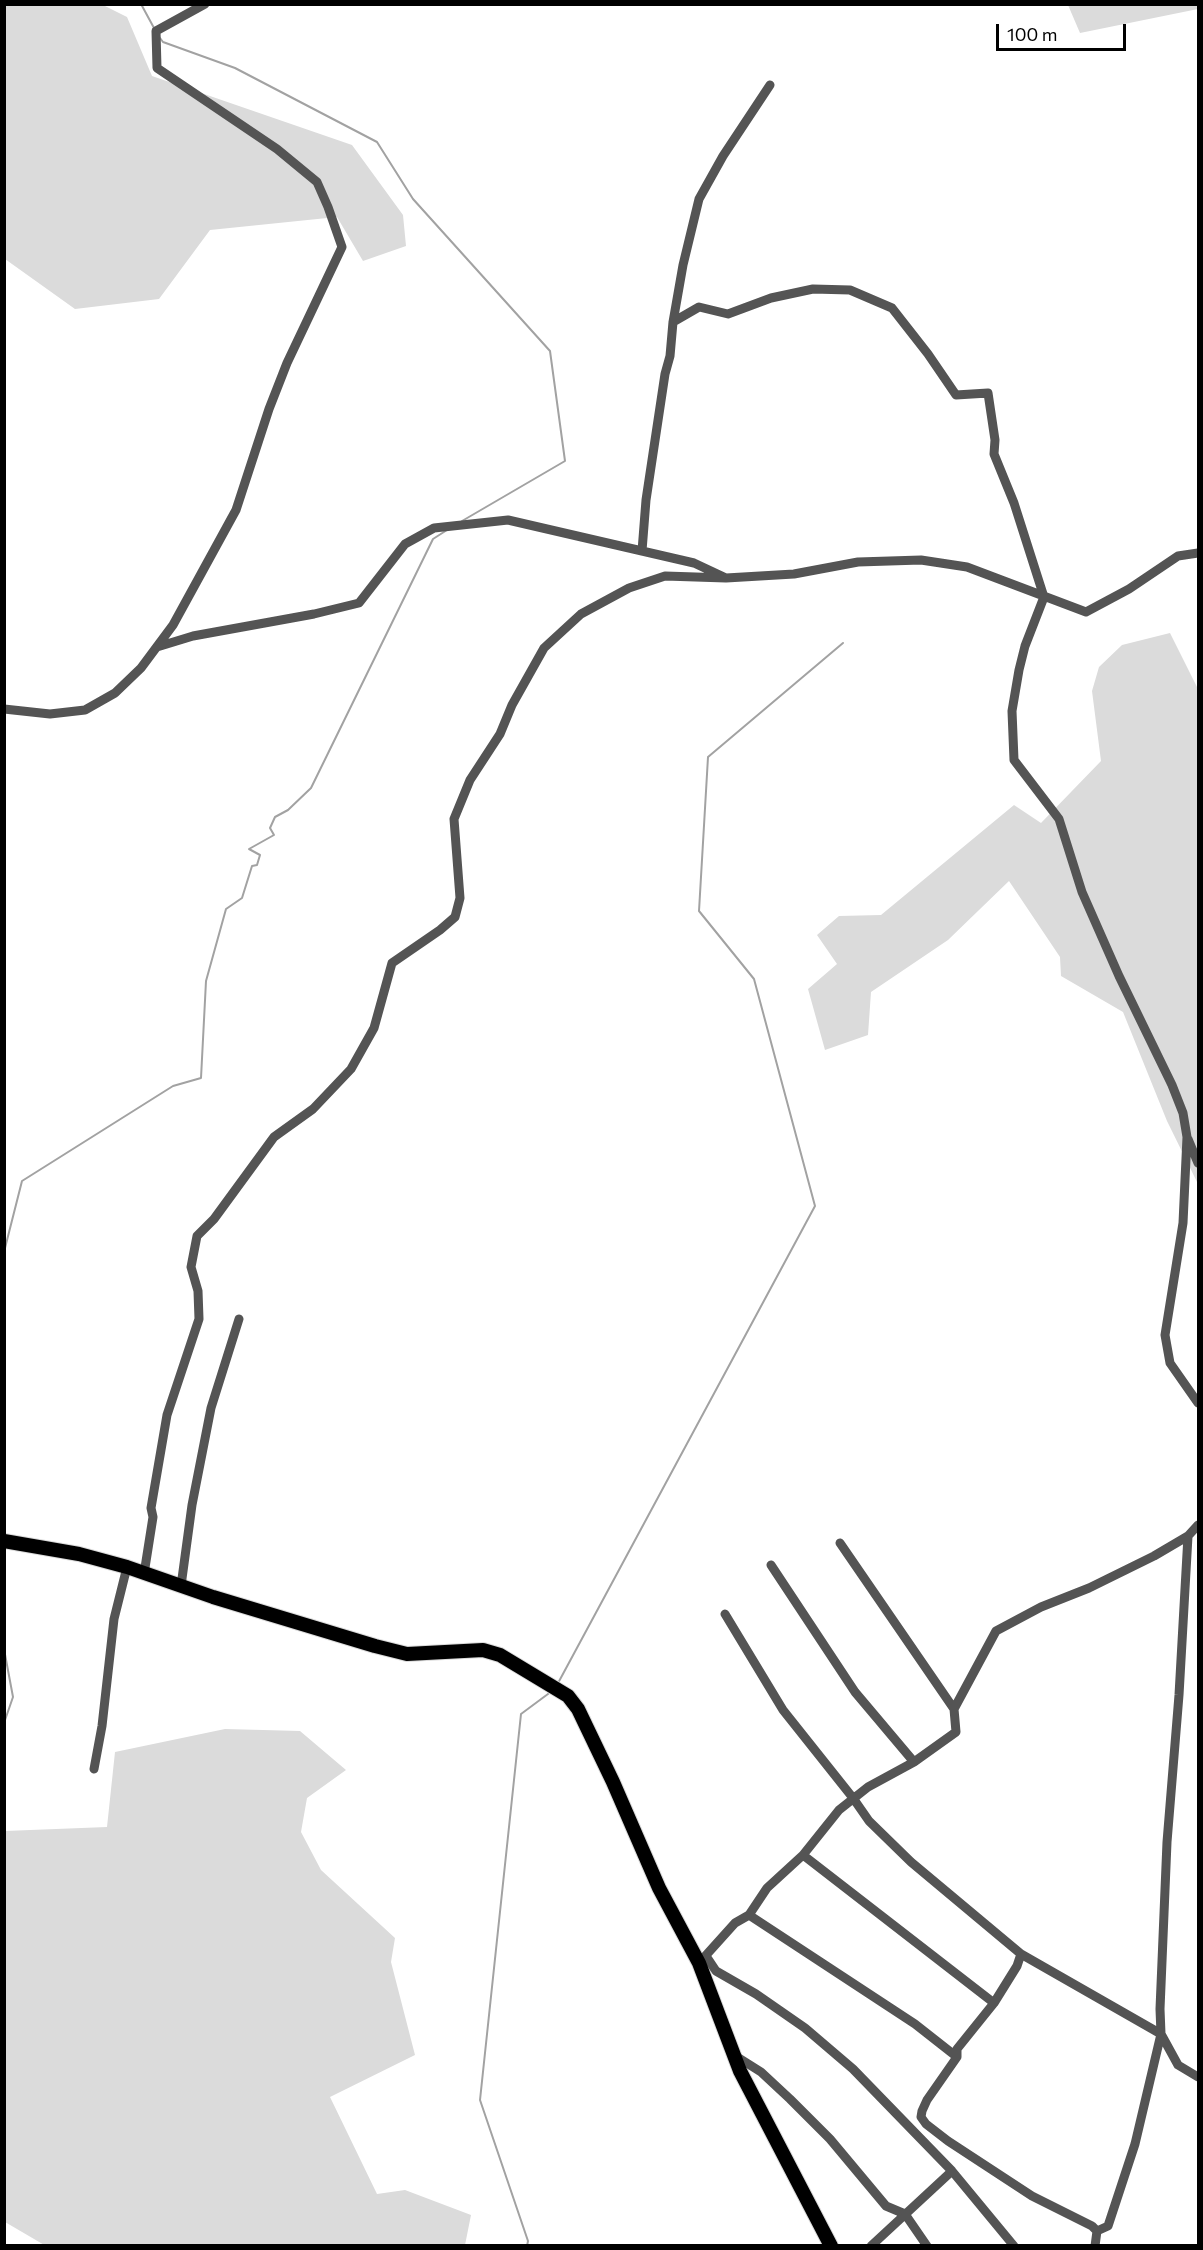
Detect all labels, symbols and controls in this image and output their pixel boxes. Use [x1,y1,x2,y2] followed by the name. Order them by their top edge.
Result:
[999,12,1130,50] scale bar
[1007,23,1057,45] text: 100 m

